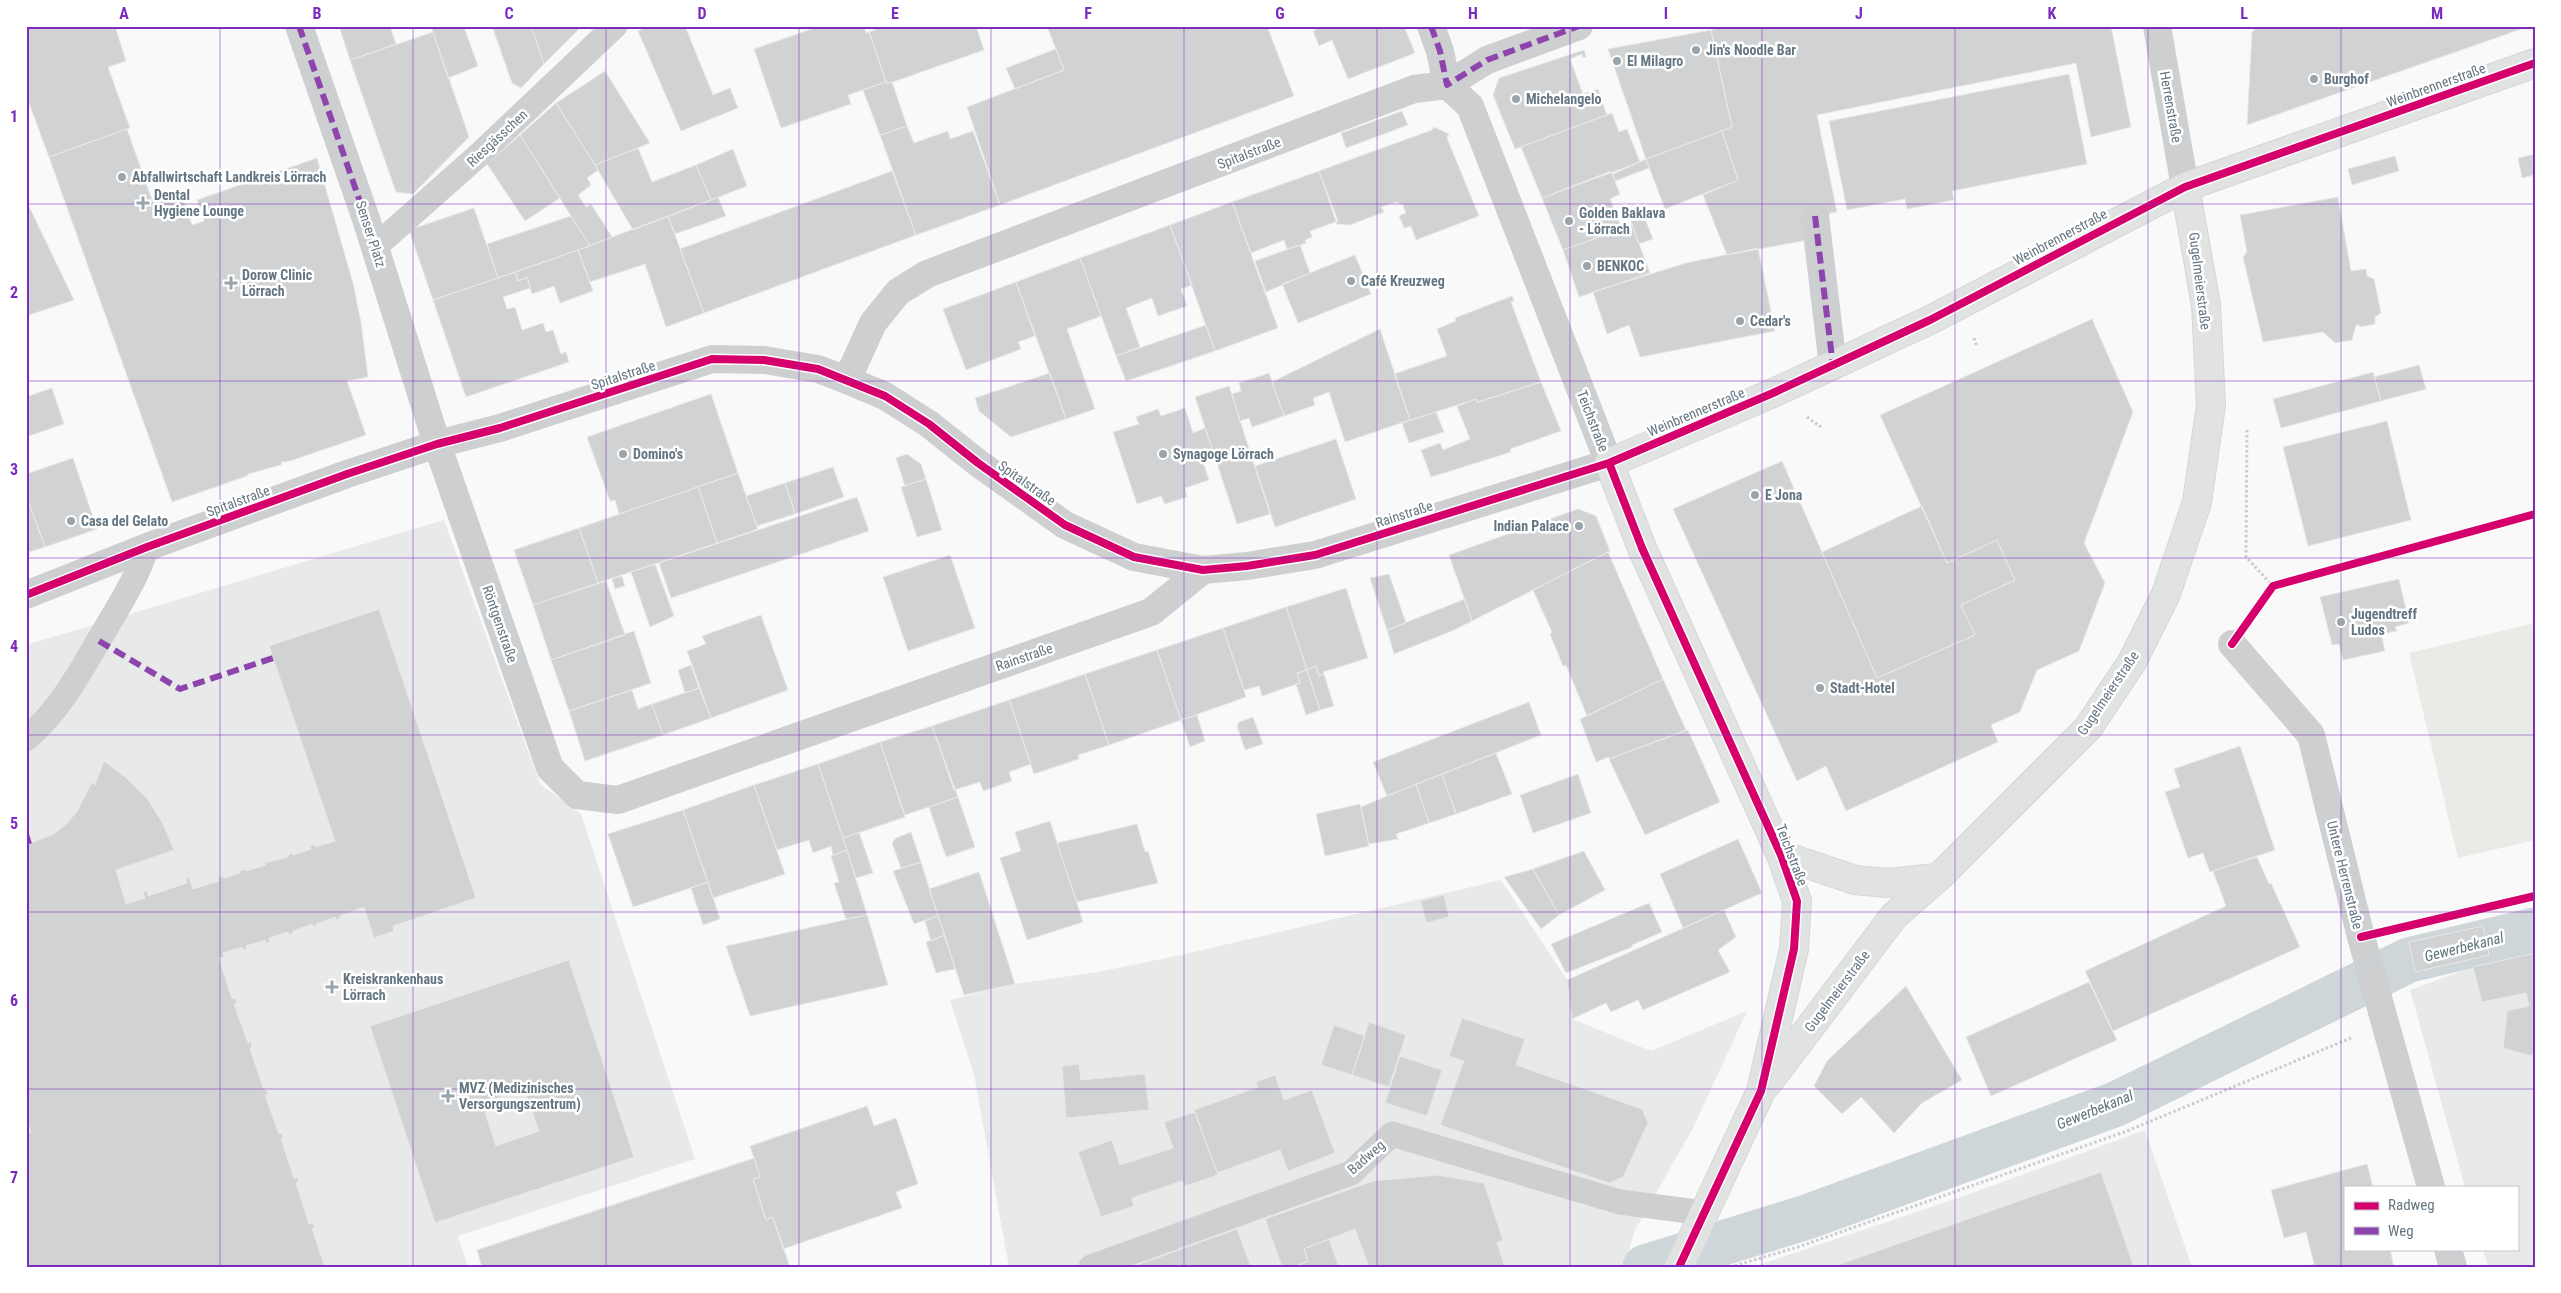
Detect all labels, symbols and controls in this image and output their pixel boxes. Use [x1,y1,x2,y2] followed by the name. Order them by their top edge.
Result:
[119,4,129,23] text: A
[313,4,322,23] text: B
[504,4,514,23] text: C
[697,4,707,23] text: D
[891,4,899,23] text: E
[1084,4,1092,23] text: F
[1275,4,1285,23] text: G
[1468,4,1478,23] text: H
[1664,4,1668,23] text: I
[1855,4,1863,23] text: J
[2048,4,2057,23] text: K
[2240,4,2248,23] text: L
[2431,4,2443,23] text: M
[1706,42,1796,58] place label: Jin's Noodle Bar
[1690,44,1702,56] marker: Jin's Noodle Bar
[1627,53,1683,69] place label: El Milagro
[1611,55,1623,67] marker: El Milagro
[2384,60,2488,110] street label: Weinbrennerstraße
[2157,70,2185,144] street label: Herrenstraße
[2324,71,2369,87] place label: Burghof
[2308,73,2320,85] marker: Burghof
[1526,91,1601,107] place label: Michelangelo
[1510,93,1522,105] marker: Michelangelo
[464,106,530,170] street label: Riesgässchen
[10,107,18,126] text: 1
[1215,133,1283,172] street label: Spitalstraße
[132,169,326,185] place label: Abfallwirtschaft Landkreis Lörrach
[116,171,128,183] marker: Abfallwirtschaft Landkreis Lörrach
[154,187,244,219] place label: Dental Hygiene Lounge
[136,196,150,210] marker: Dental Hygiene Lounge
[353,199,389,269] street label: Senser Platz
[1579,205,1666,237] place label: Golden Baklava - Lörrach
[2010,205,2110,269] street label: Weinbrennerstraße
[1563,215,1575,227] marker: Golden Baklava - Lörrach
[2186,231,2214,331] street label: Gugelmeierstraße
[1597,258,1644,274] place label: BENKOC
[1581,260,1593,272] marker: BENKOC
[242,267,313,299] place label: Dorow Clinic Lörrach
[1361,273,1445,289] place label: Café Kreuzweg
[1345,275,1357,287] marker: Café Kreuzweg
[224,276,238,290] marker: Dorow Clinic Lörrach
[10,283,18,302] text: 2
[1750,313,1791,329] place label: Cedar's
[1734,315,1746,327] marker: Cedar's
[589,357,658,393] street label: Spitalstraße
[1645,384,1747,440] street label: Weinbrennerstraße
[1574,388,1612,454] street label: Teichstraße
[633,446,683,462] place label: Domino's
[1173,446,1274,462] place label: Synagoge Lörrach
[617,448,629,460] marker: Domino's
[1157,448,1169,460] marker: Synagoge Lörrach
[995,457,1059,509] street label: Spitalstraße
[10,460,18,479] text: 3
[204,482,272,520] street label: Spitalstraße
[1765,487,1803,503] place label: E Jona
[1749,489,1761,501] marker: E Jona
[1373,497,1435,531] street label: Rainstraße
[81,513,168,529] place label: Casa del Gelato
[65,515,77,527] marker: Casa del Gelato
[1493,518,1569,534] place label: Indian Palace
[1573,520,1585,532] marker: Indian Palace
[479,583,521,665] street label: Röntgenstraße
[2351,606,2417,638] place label: Jugendtreff Ludos
[2335,616,2347,628] marker: Jugendtreff Ludos
[10,637,18,656] text: 4
[993,640,1055,674] street label: Rainstraße
[2074,648,2142,738] street label: Gugelmeierstraße
[1830,680,1895,696] place label: Stadt-Hotel
[1814,682,1826,694] marker: Stadt-Hotel
[10,814,18,833] text: 5
[2324,819,2366,931] street label: Untere Herrenstraße
[1773,822,1811,888] street label: Teichstraße
[2423,928,2506,966] water label: Gewerbekanal
[1801,947,1873,1035] street label: Gugelmeierstraße
[343,971,443,1003] place label: Kreiskrankenhaus Lörrach
[325,980,339,994] marker: Kreiskrankenhaus Lörrach
[10,991,18,1010] text: 6
[459,1080,581,1113] place label: MVZ (Medizinisches Versorgungszentrum)
[2054,1086,2137,1134] water label: Gewerbekanal
[441,1089,455,1103] marker: MVZ (Medizinisches Versorgungszentrum)
[1344,1137,1388,1177] street label: Badweg
[10,1168,18,1187] text: 7
[2344,1186,2518,1250] legend
[2388,1196,2435,1214] text: Radweg
[2388,1222,2414,1240] text: Weg

